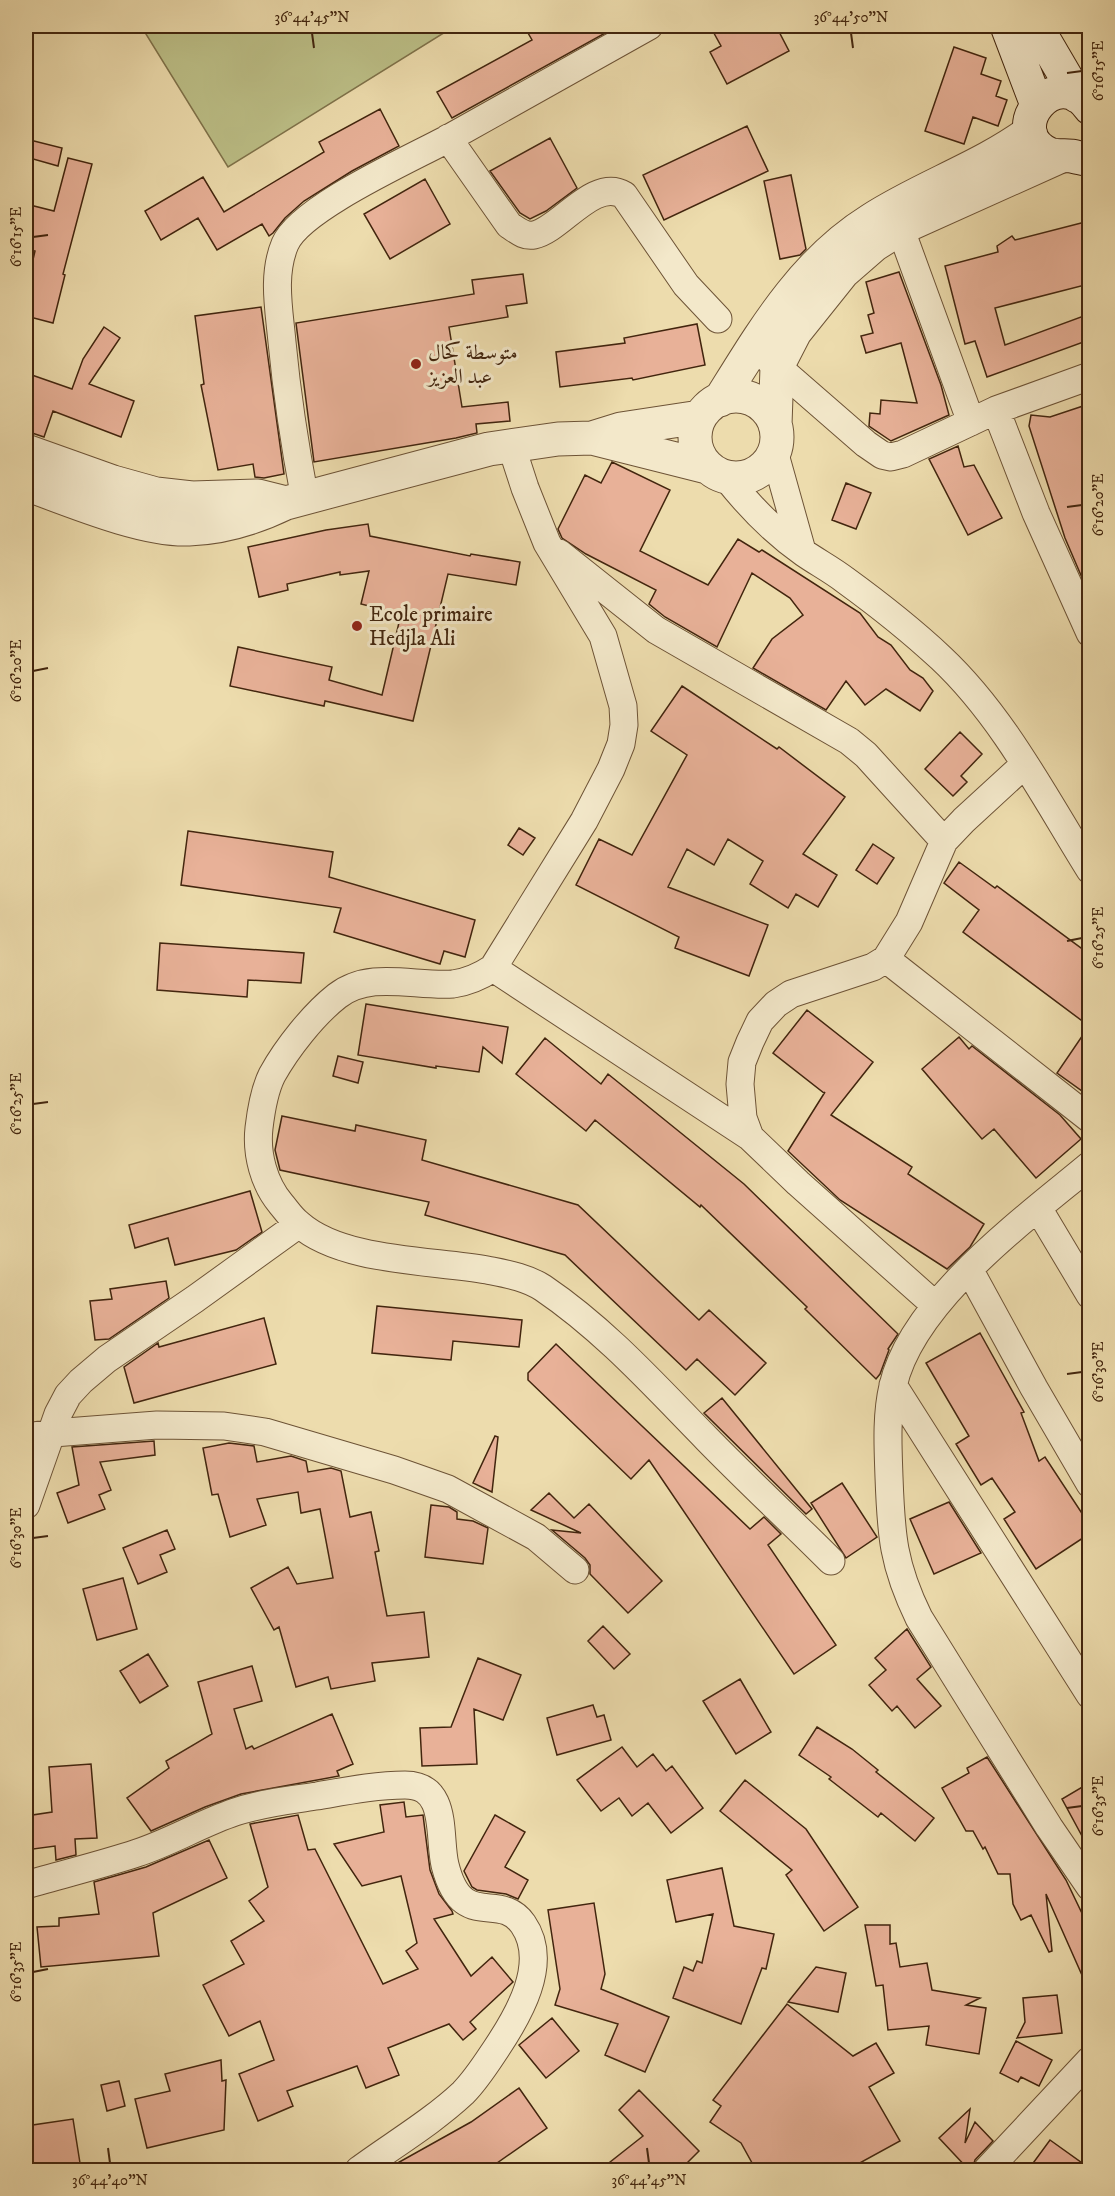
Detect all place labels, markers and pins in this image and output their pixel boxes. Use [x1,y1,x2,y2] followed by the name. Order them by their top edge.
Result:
[426,340,518,390] place label: متوسطة كحال عبد العزيز
[409,357,423,371] marker: متوسطة كحال عبد العزيز
[369,602,493,652] place label: Ecole primaire Hedjla Ali
[350,619,364,633] marker: Ecole primaire Hedjla Ali

